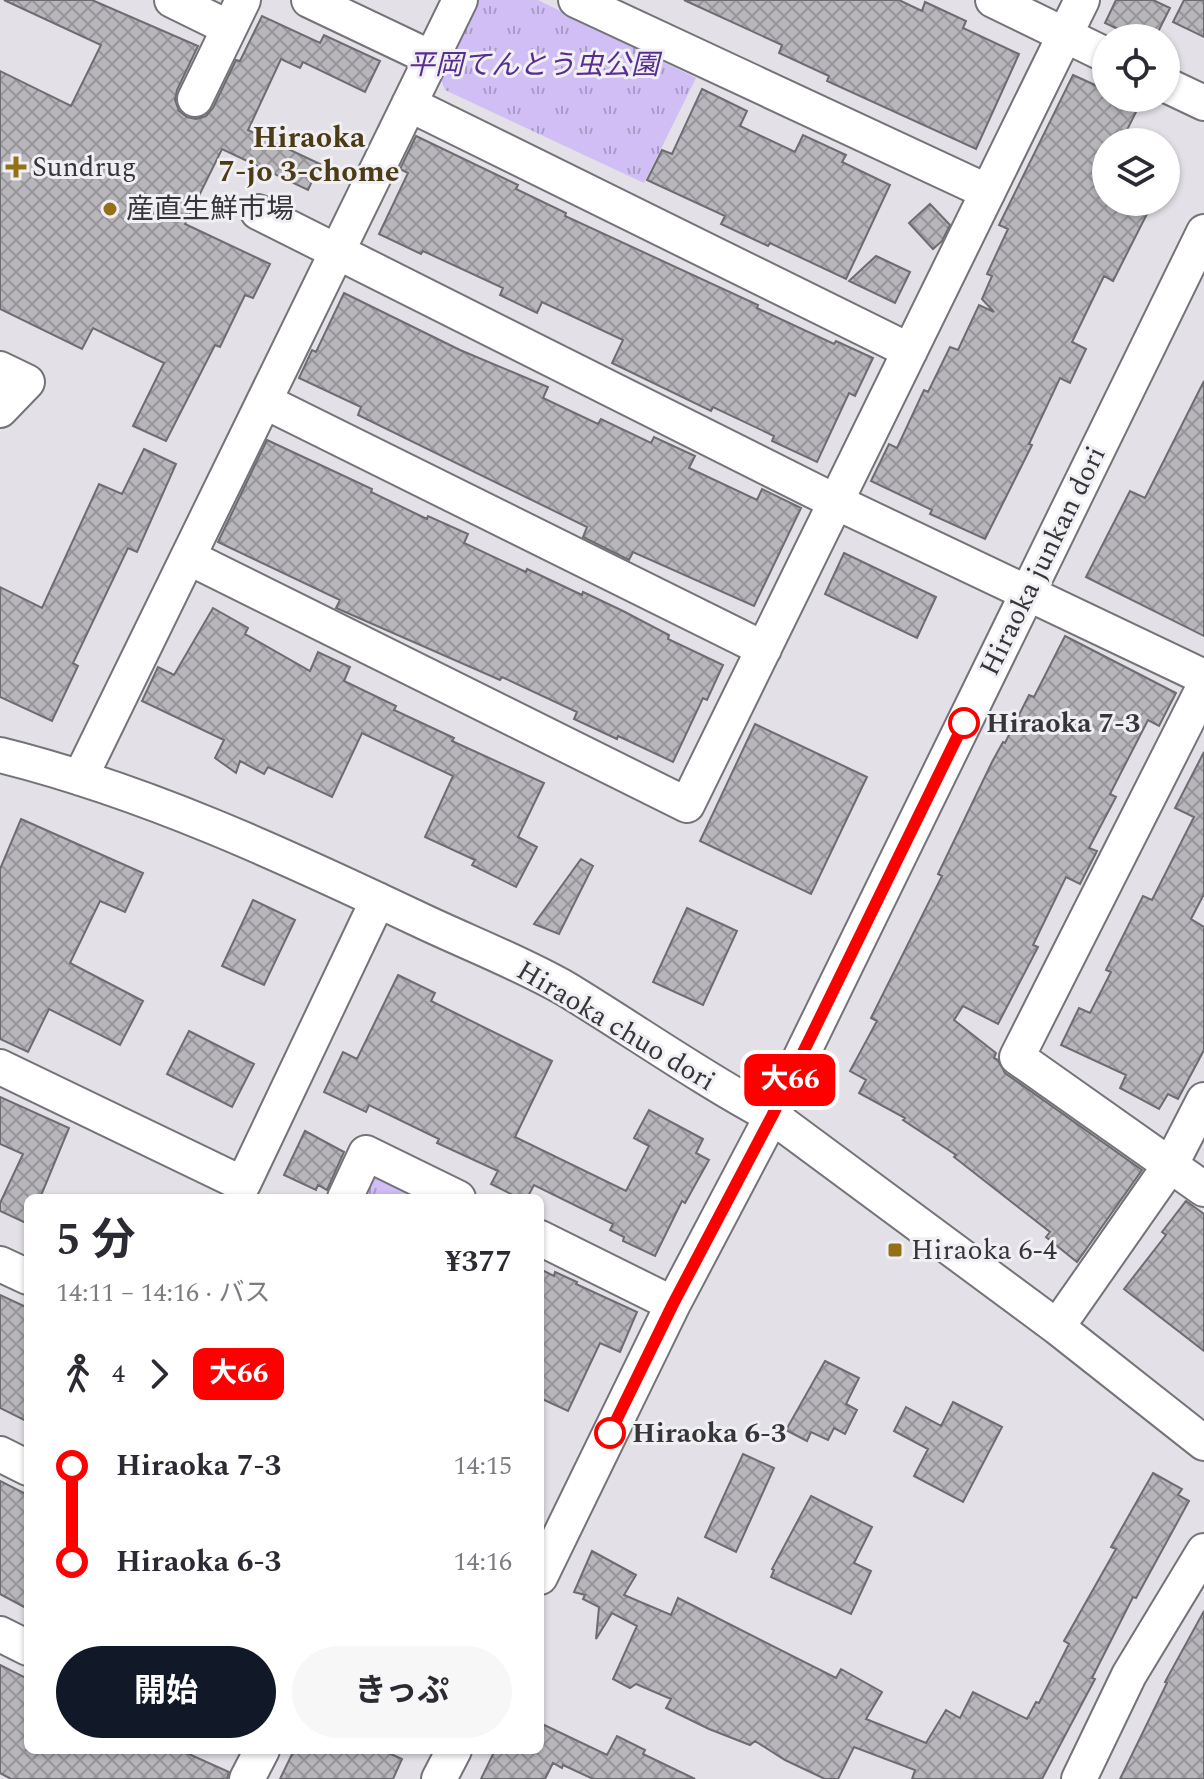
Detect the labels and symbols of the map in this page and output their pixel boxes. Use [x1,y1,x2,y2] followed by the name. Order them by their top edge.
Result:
[407,44,663,87] park label: 平岡てんとう虫公園
[218,115,400,195] district label: Hiraoka 7-jo 3-chome
[32,146,137,189] place label: Sundrug
[7,158,25,176] marker: Sundrug
[126,188,294,231] place label: 産直生鮮市場
[101,200,119,218] marker: 産直生鮮市場
[969,439,1117,683] street label: Hiraoka junkan dori
[986,702,1140,745] place label: Hiraoka 7-3
[949,708,979,738] marker: Hiraoka 7-3
[508,949,724,1103] street label: Hiraoka chuo dori
[744,1054,836,1106] line badge: 大66
[911,1229,1057,1272] place label: Hiraoka 6-4
[886,1241,904,1259] marker: Hiraoka 6-4
[632,1412,786,1455] place label: Hiraoka 6-3
[595,1418,625,1448] marker: Hiraoka 6-3

